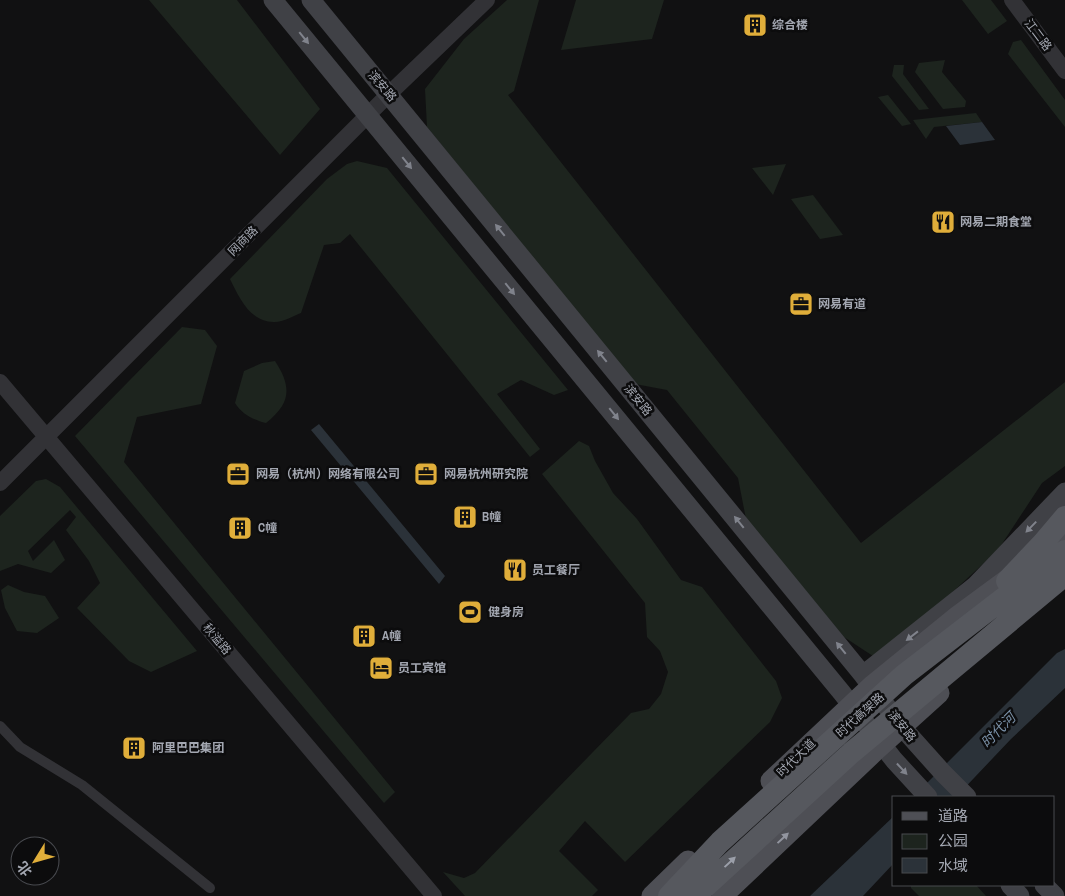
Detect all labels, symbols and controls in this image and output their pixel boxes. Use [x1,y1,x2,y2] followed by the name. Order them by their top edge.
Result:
[742,12,768,38] building icon: 综合楼
[1021,16,1055,54] street label: 江二路
[772,17,808,33] place label: 综合楼
[298,31,309,44] one-way arrow
[364,67,400,105] street label: 滨安路
[401,157,412,169] one-way arrow
[930,209,956,235] restaurant icon: 网易二期食堂
[960,214,1032,230] place label: 网易二期食堂
[225,223,261,259] street label: 网商路
[495,224,506,237] one-way arrow
[505,282,516,295] one-way arrow
[788,291,814,317] office icon: 网易有道
[818,296,866,312] place label: 网易有道
[597,350,608,363] one-way arrow
[620,381,656,419] street label: 滨安路
[608,407,619,420] one-way arrow
[225,461,251,487] office icon: 网易（杭州）网络有限公司
[413,461,439,487] office icon: 网易杭州研究院
[256,466,400,482] place label: 网易（杭州）网络有限公司
[444,466,528,482] place label: 网易杭州研究院
[452,504,478,530] building icon: B幢
[482,509,501,525] place label: B幢
[227,515,253,541] building icon: C幢
[733,516,744,529] one-way arrow
[258,520,277,536] place label: C幢
[1025,521,1037,533] one-way arrow
[502,557,528,583] restaurant icon: 员工餐厅
[532,562,580,578] place label: 员工餐厅
[457,599,483,625] sports icon: 健身房
[488,604,524,620] place label: 健身房
[199,620,235,658] street label: 秋溢路
[351,623,377,649] building icon: A幢
[382,628,401,644] place label: A幢
[905,631,918,642] one-way arrow
[836,642,847,655] one-way arrow
[368,655,394,681] hotel icon: 员工宾馆
[398,660,446,676] place label: 员工宾馆
[832,689,888,741] street label: 时代高架路
[884,707,920,745] street label: 滨安路
[977,707,1021,751] water label: 时代河
[121,735,147,761] building icon: 阿里巴巴集团
[773,736,819,780] street label: 时代大道
[152,740,224,756] place label: 阿里巴巴集团
[896,762,908,774] one-way arrow
[892,796,1055,886] legend
[938,805,968,826] text: 道路
[938,830,968,851] text: 公园
[776,832,788,844] one-way arrow
[10,836,60,886] north arrow
[938,855,968,876] text: 水域
[724,856,736,868] one-way arrow
[13,858,36,880] text: 北

